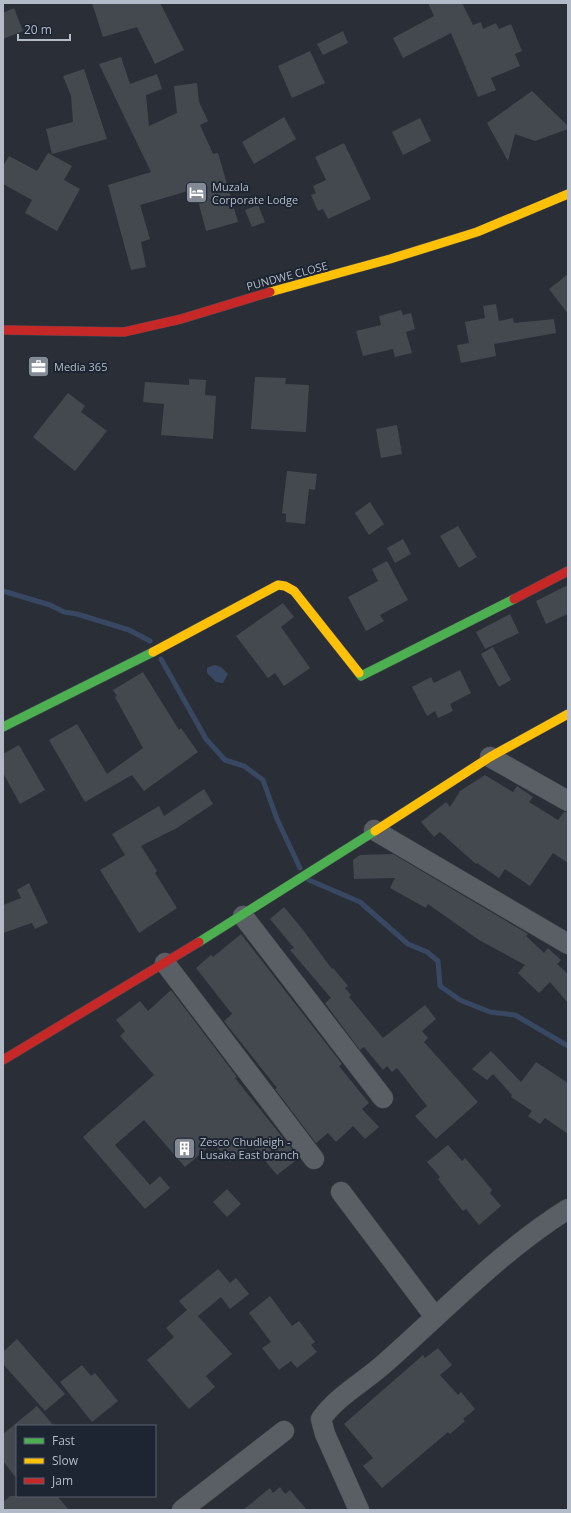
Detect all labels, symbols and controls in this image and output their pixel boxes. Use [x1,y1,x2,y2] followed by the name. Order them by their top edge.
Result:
[18,16,70,42] scale bar
[24,21,52,38] text: 20 m
[212,179,298,207] place label: Muzala Corporate Lodge
[184,180,210,206] hotel icon: Muzala Corporate Lodge
[245,257,329,294] street label: PUNDWE CLOSE
[26,354,52,380] office icon: Media 365
[54,359,107,374] place label: Media 365
[200,1134,299,1162] place label: Zesco Chudleigh - Lusaka East branch
[172,1135,198,1161] building icon: Zesco Chudleigh - Lusaka East branch
[16,1425,156,1497] legend
[52,1432,75,1449] text: Fast
[52,1452,79,1469] text: Slow
[51,1472,73,1489] text: Jam

